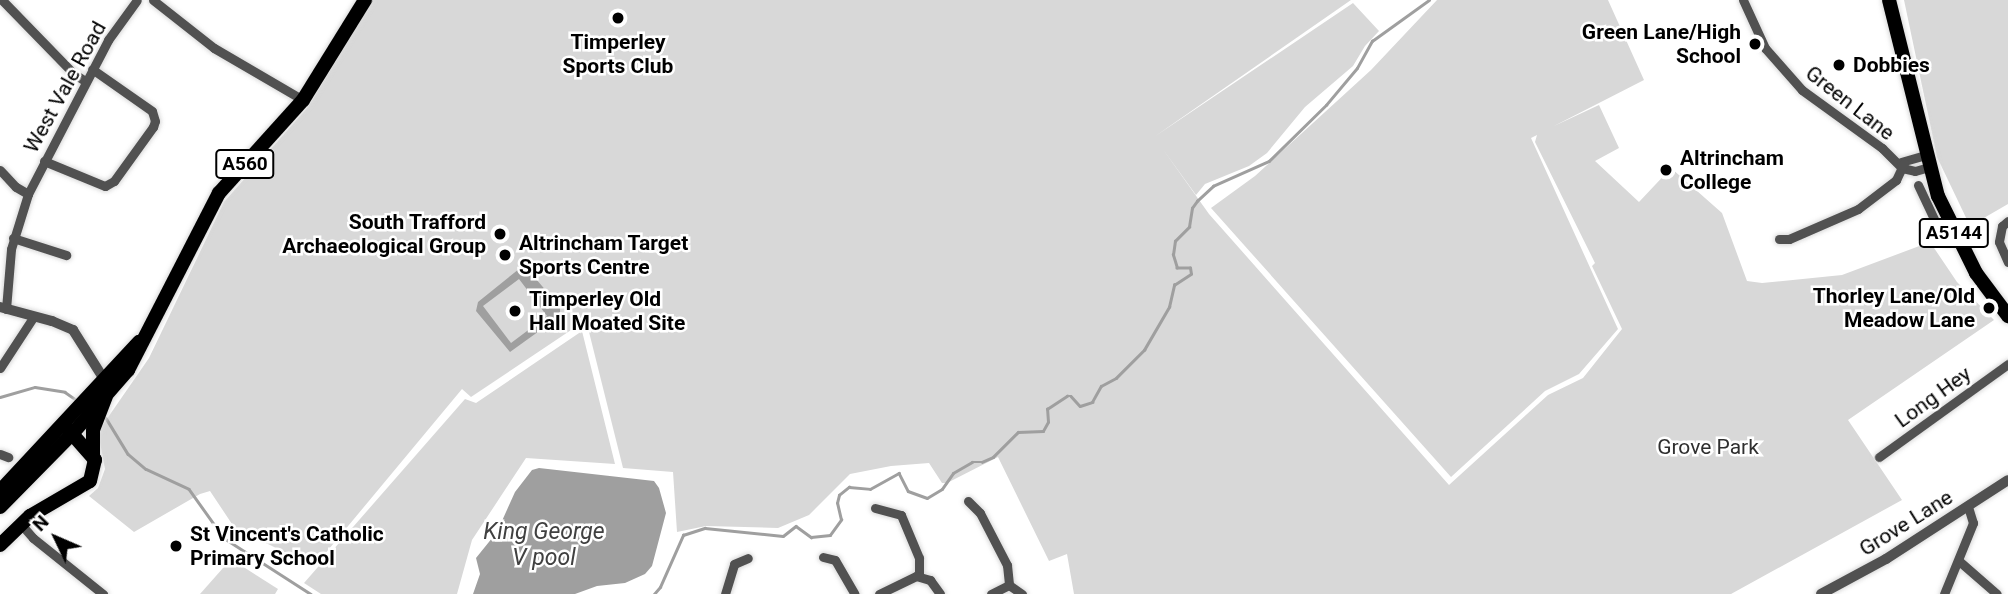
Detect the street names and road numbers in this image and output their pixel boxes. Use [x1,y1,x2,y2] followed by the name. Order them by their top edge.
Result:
[19,17,111,157] street label: West Vale Road
[1801,61,1899,145] street label: Green Lane
[215,148,275,180] road number: A560
[1917,218,1991,248] road number: A5144
[1890,361,1976,433] street label: Long Hey
[1855,485,1957,561] street label: Grove Lane

